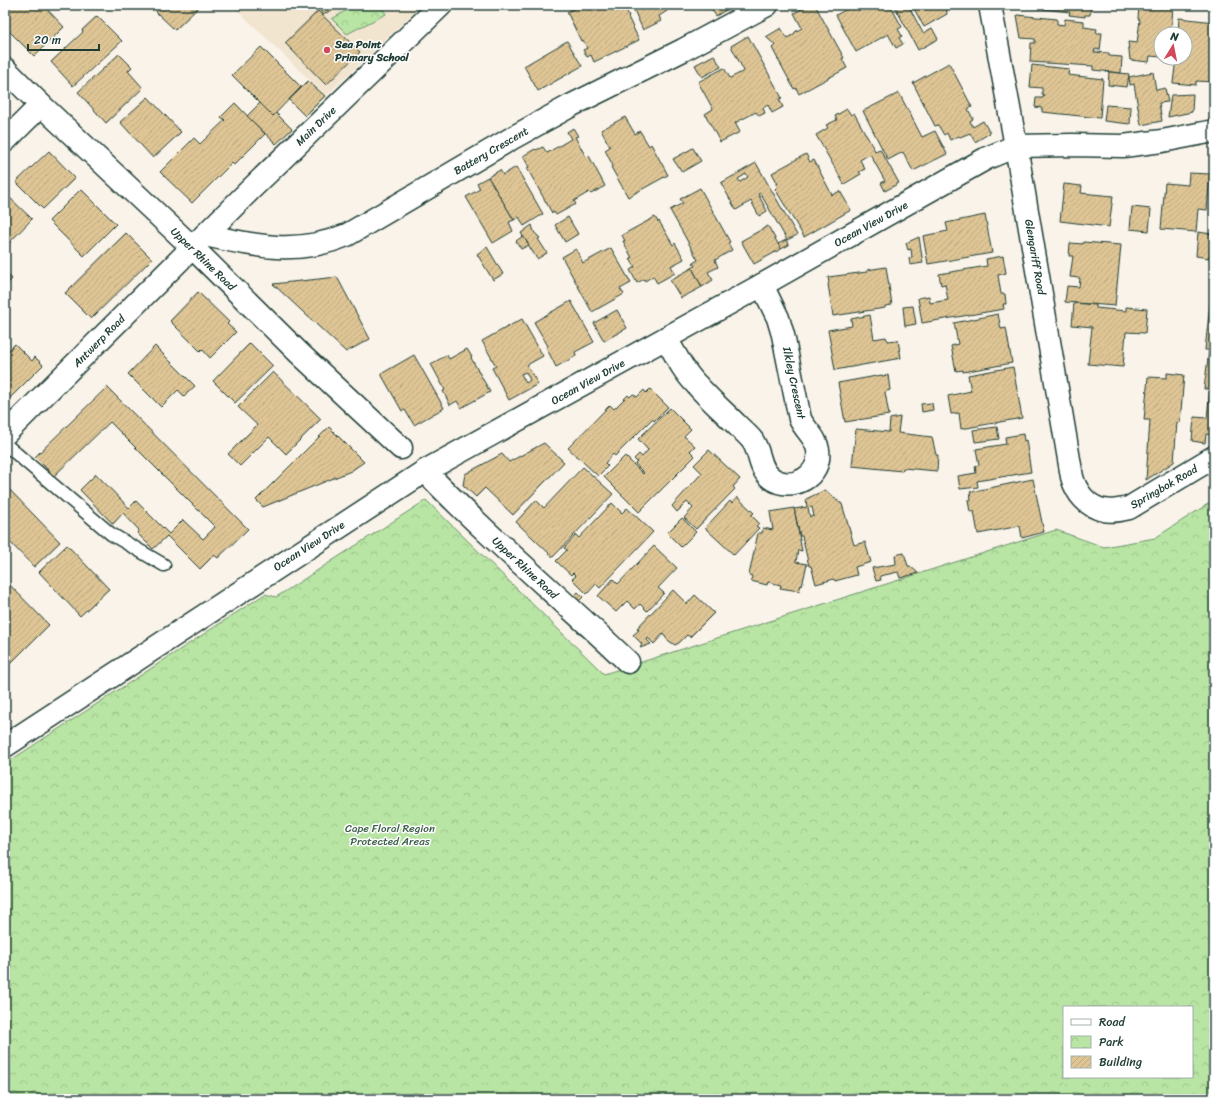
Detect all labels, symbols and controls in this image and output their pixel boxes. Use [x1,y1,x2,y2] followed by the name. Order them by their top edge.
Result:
[28,26,99,52] scale bar
[1153,26,1193,66] north arrow
[1168,26,1180,47] text: N
[34,29,61,51] text: 20 m
[334,35,410,67] place label: Sea Point Primary School
[322,45,332,55] marker: Sea Point Primary School
[291,101,341,151] street label: Main Drive
[450,122,532,180] street label: Battery Crescent
[830,195,912,252] street label: Ocean View Drive
[1019,218,1051,297] street label: Glengariff Road
[166,223,241,296] street label: Upper Rhine Road
[68,309,131,372] street label: Antwerp Road
[777,344,811,421] street label: Ilkley Crescent
[547,353,629,410] street label: Ocean View Drive
[1127,459,1202,514] street label: Springbok Road
[269,515,349,576] street label: Ocean View Drive
[487,532,563,605] street label: Upper Rhine Road
[345,819,435,851] park label: Cape Floral Region Protected Areas
[1063,1006,1193,1078] legend
[1099,1011,1126,1033] text: Road
[1099,1031,1124,1053] text: Park
[1099,1051,1142,1073] text: Building

